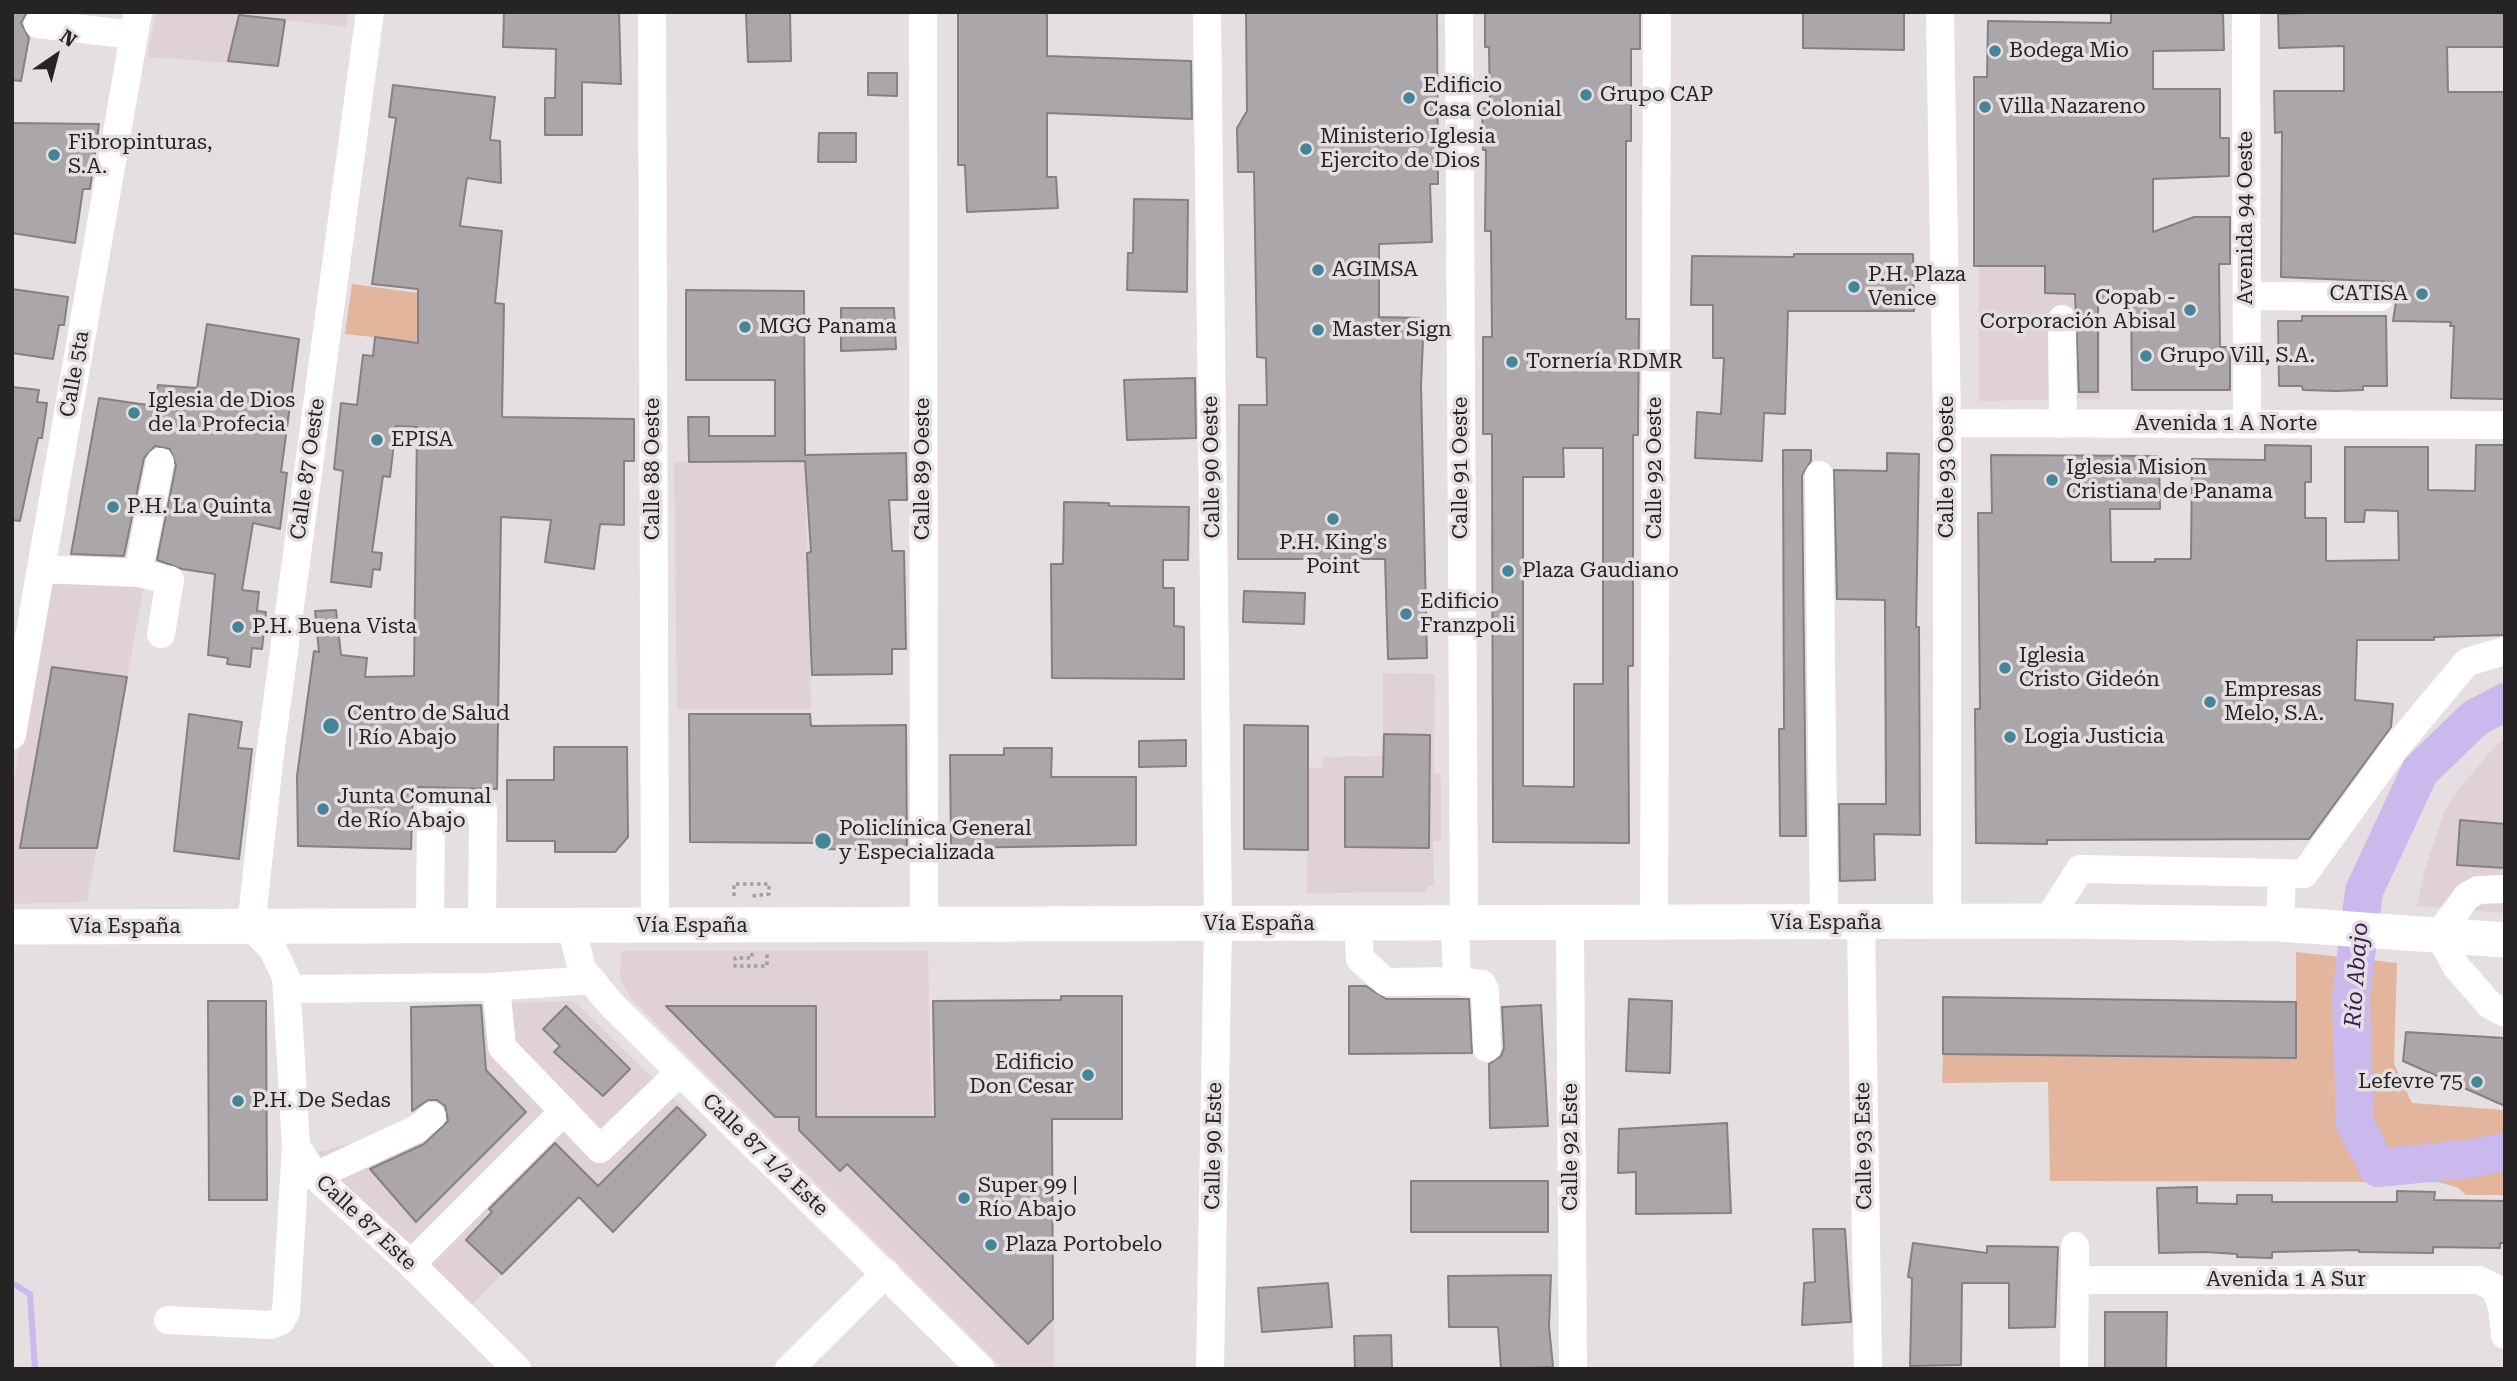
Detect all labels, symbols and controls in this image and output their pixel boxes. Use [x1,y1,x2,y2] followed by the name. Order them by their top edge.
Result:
[21,21,91,91] north arrow
[56,25,81,52] text: N
[2009,38,2129,64] place label: Bodega Mio
[1987,43,2003,59] marker: Bodega Mio
[1423,73,1562,123] place label: Edificio Casa Colonial
[1600,82,1713,108] place label: Grupo CAP
[1578,87,1594,103] marker: Grupo CAP
[1401,90,1417,106] marker: Edificio Casa Colonial
[1999,94,2146,120] place label: Villa Nazareno
[1977,99,1993,115] marker: Villa Nazareno
[1320,124,1496,174] place label: Ministerio Iglesia Ejercito de Dios
[68,130,213,180] place label: Fibropinturas, S.A.
[2233,131,2259,305] street label: Avenida 94 Oeste
[1298,141,1314,157] marker: Ministerio Iglesia Ejercito de Dios
[46,147,62,163] marker: Fibropinturas, S.A.
[1332,257,1418,283] place label: AGIMSA
[1310,262,1326,278] marker: AGIMSA
[1868,262,1966,312] place label: P.H. Plaza Venice
[1846,279,1862,295] marker: P.H. Plaza Venice
[2330,281,2408,307] place label: CATISA
[1980,285,2176,335] place label: Copab - Corporación Abisal
[2414,286,2430,302] marker: CATISA
[2182,302,2198,318] marker: Copab - Corporación Abisal
[759,314,897,340] place label: MGG Panama
[1332,317,1452,343] place label: Master Sign
[737,319,753,335] marker: MGG Panama
[1310,322,1326,338] marker: Master Sign
[55,329,95,419] street label: Calle 5ta
[2160,343,2315,369] place label: Grupo Vill, S.A.
[2138,348,2154,364] marker: Grupo Vill, S.A.
[1526,349,1683,375] place label: Tornería RDMR
[1504,354,1520,370] marker: Tornería RDMR
[148,388,295,438] place label: Iglesia de Dios de la Profecia
[1198,396,1226,538] street label: Calle 90 Oeste
[1934,396,1960,538] street label: Calle 93 Oeste
[286,397,330,541] street label: Calle 87 Oeste
[1448,397,1474,539] street label: Calle 91 Oeste
[1642,397,1668,539] street label: Calle 92 Oeste
[640,398,666,540] street label: Calle 88 Oeste
[910,398,936,540] street label: Calle 89 Oeste
[126,405,142,421] marker: Iglesia de Dios de la Profecia
[2135,411,2317,437] street label: Avenida 1 A Norte
[391,427,453,453] place label: EPISA
[369,432,385,448] marker: EPISA
[2066,455,2273,505] place label: Iglesia Mision Cristiana de Panama
[2044,472,2060,488] marker: Iglesia Mision Cristiana de Panama
[127,494,272,520] place label: P.H. La Quinta
[105,499,121,515] marker: P.H. La Quinta
[1325,511,1341,527] marker: P.H. King's Point
[1279,530,1387,580] place label: P.H. King's Point
[1522,558,1679,584] place label: Plaza Gaudiano
[1500,563,1516,579] marker: Plaza Gaudiano
[1420,589,1515,639] place label: Edificio Franzpoli
[1398,606,1414,622] marker: Edificio Franzpoli
[252,614,417,640] place label: P.H. Buena Vista
[230,619,246,635] marker: P.H. Buena Vista
[2019,643,2160,693] place label: Iglesia Cristo Gideón
[1997,660,2013,676] marker: Iglesia Cristo Gideón
[2224,677,2324,727] place label: Empresas Melo, S.A.
[2202,694,2218,710] marker: Empresas Melo, S.A.
[347,701,510,751] place label: Centro de Salud | Río Abajo
[321,716,341,736] marker: Centro de Salud | Río Abajo
[2024,724,2164,750] place label: Logia Justicia
[2002,729,2018,745] marker: Logia Justicia
[337,784,491,834] place label: Junta Comunal de Río Abajo
[315,801,331,817] marker: Junta Comunal de Río Abajo
[839,816,1031,866] place label: Policlínica General y Especializada
[813,831,833,851] marker: Policlínica General y Especializada
[1770,910,1882,936] street label: Vía España
[1203,911,1315,937] street label: Vía España
[636,913,748,939] street label: Vía España
[69,914,181,940] street label: Vía España
[2340,922,2374,1028] water label: Río Abajo
[969,1050,1074,1100] place label: Edificio Don Cesar
[1080,1067,1096,1083] marker: Edificio Don Cesar
[2358,1069,2463,1095] place label: Lefevre 75
[2469,1074,2485,1090] marker: Lefevre 75
[1200,1082,1228,1210] street label: Calle 90 Este
[1850,1082,1878,1210] street label: Calle 93 Este
[1558,1083,1584,1211] street label: Calle 92 Este
[252,1088,391,1114] place label: P.H. De Sedas
[697,1088,833,1222] street label: Calle 87 1/2 Este
[230,1093,246,1109] marker: P.H. De Sedas
[311,1170,421,1276] street label: Calle 87 Este
[978,1173,1078,1223] place label: Super 99 | Río Abajo
[956,1190,972,1206] marker: Super 99 | Río Abajo
[1005,1232,1162,1258] place label: Plaza Portobelo
[983,1237,999,1253] marker: Plaza Portobelo
[2206,1267,2366,1293] street label: Avenida 1 A Sur

